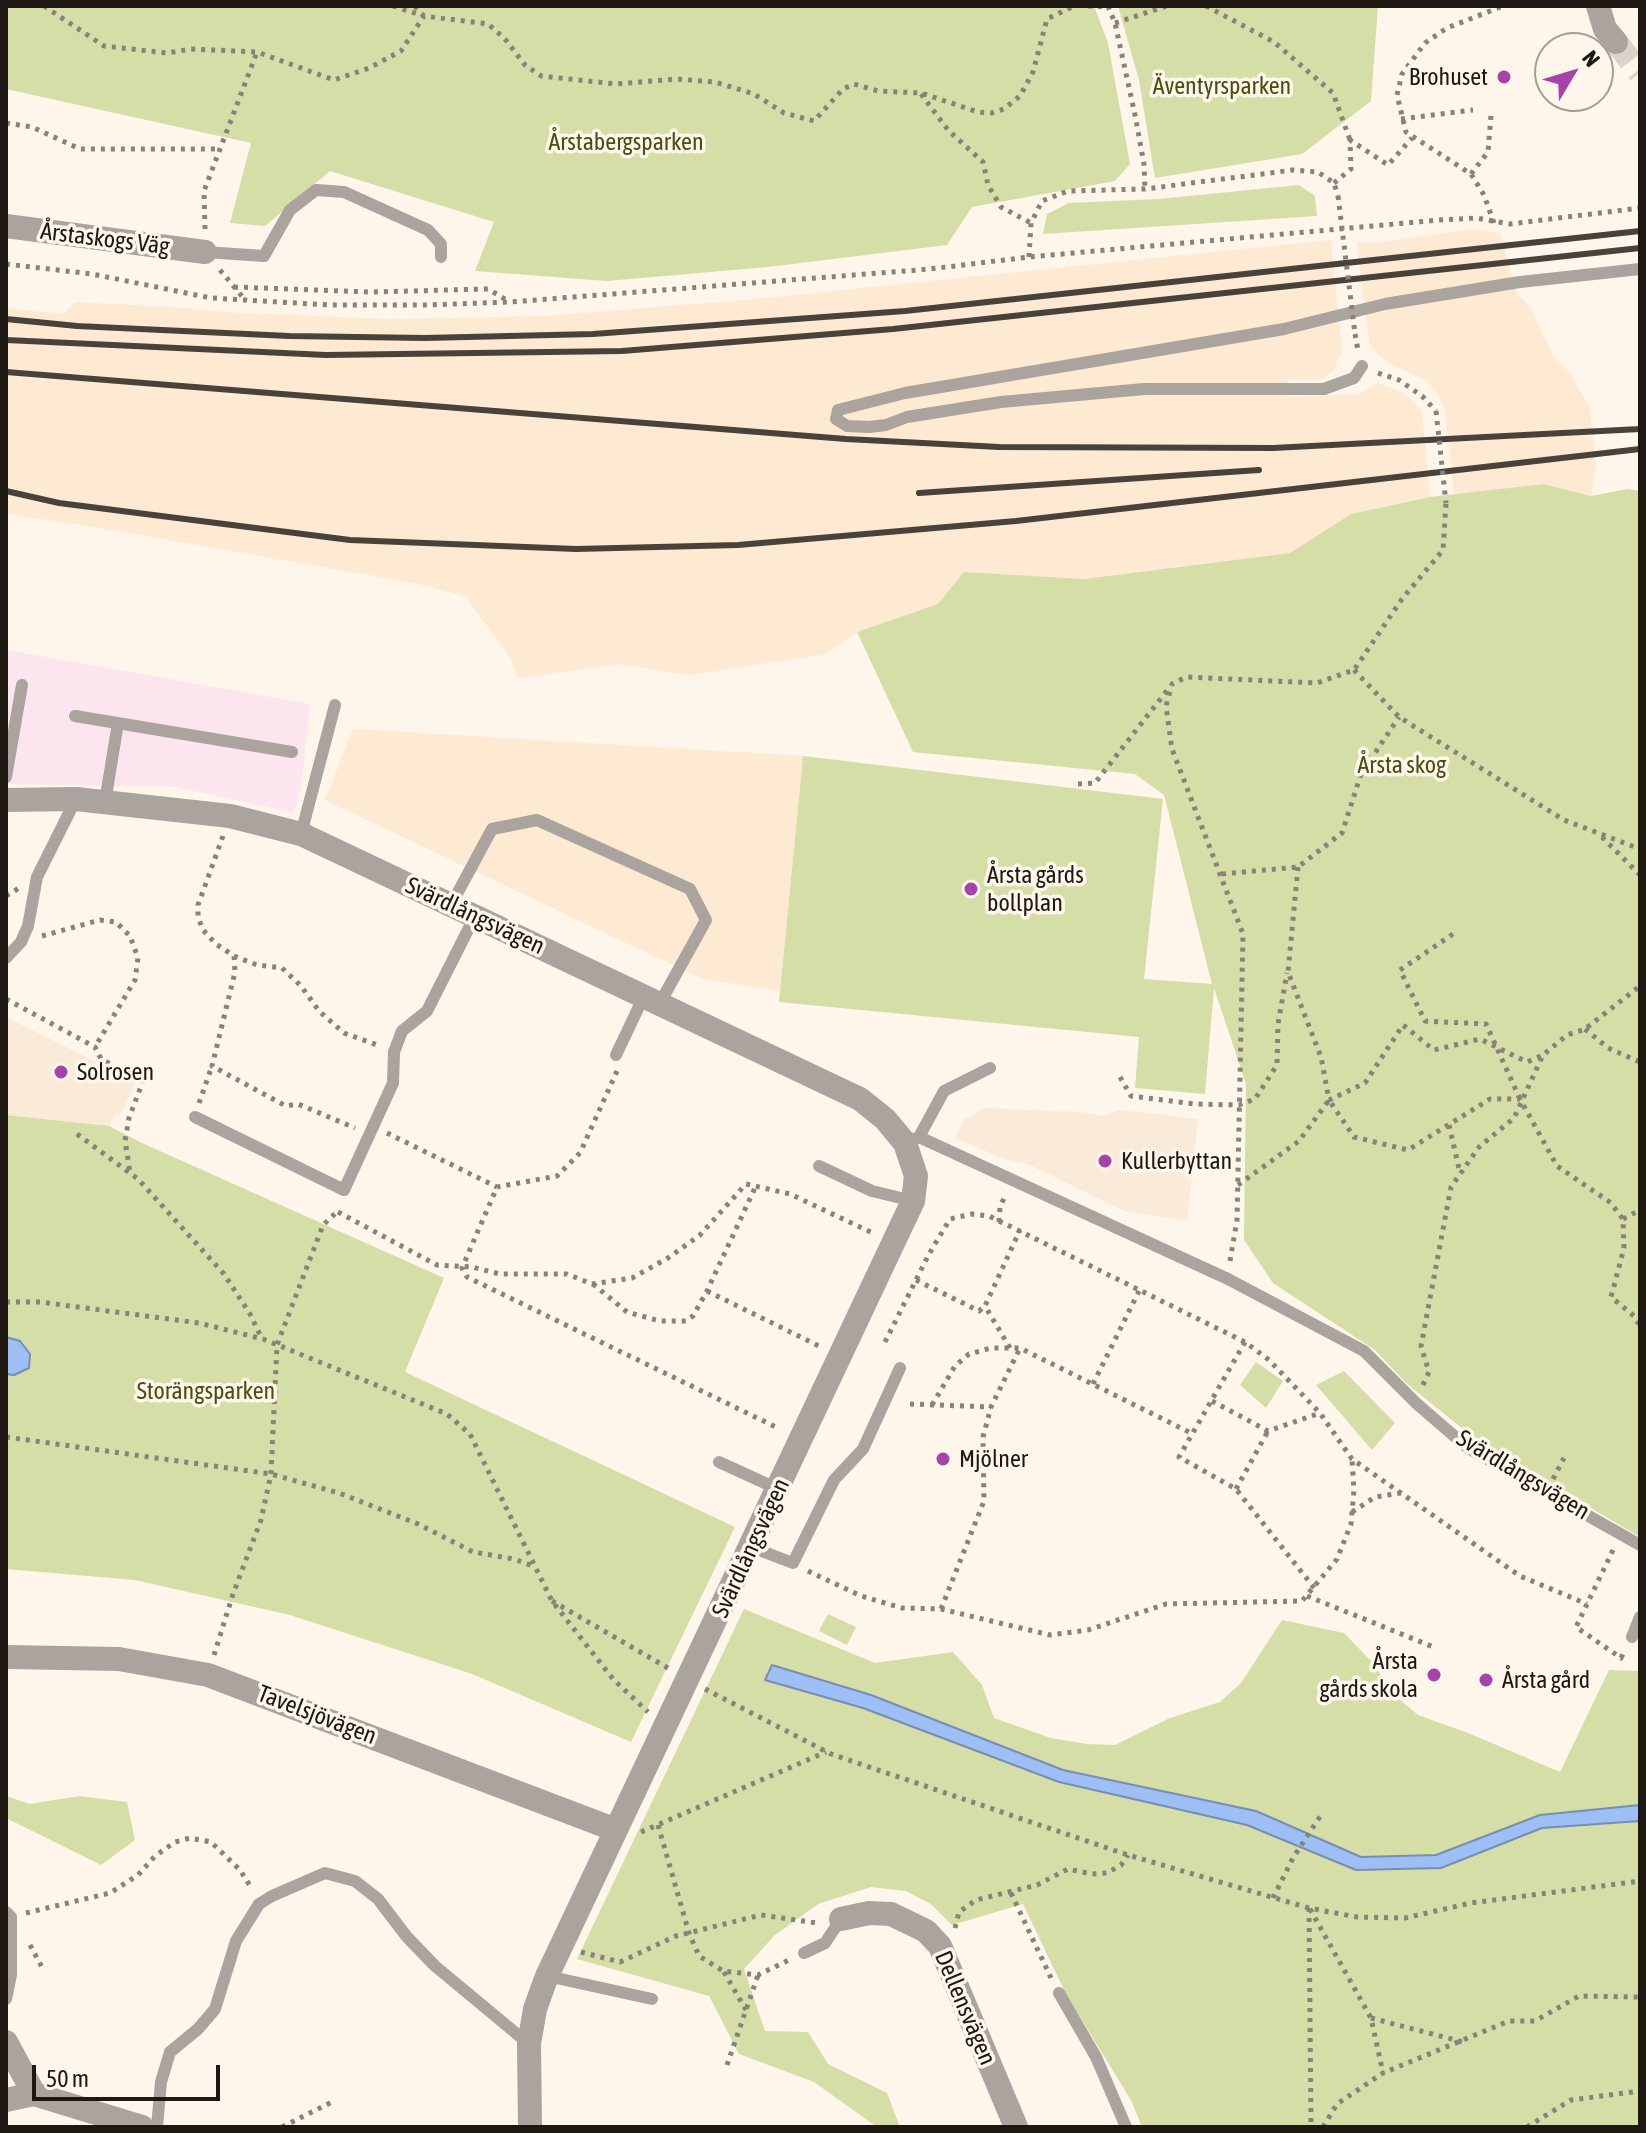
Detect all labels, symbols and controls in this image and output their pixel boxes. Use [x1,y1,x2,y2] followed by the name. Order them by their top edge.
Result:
[1534,32,1614,112] north arrow
[1577,45,1606,72] text: N
[1409,63,1488,91] place label: Brohuset
[1495,68,1513,86] marker: Brohuset
[1153,72,1291,100] park label: Äventyrsparken
[548,128,704,156] park label: Årstabergsparken
[39,217,171,261] street label: Årstaskogs Väg
[1358,751,1446,779] park label: Årsta skog
[987,861,1084,917] place label: Årsta gårds bollplan
[401,871,549,961] street label: Svärdlångsvägen
[962,880,980,898] marker: Årsta gårds bollplan
[77,1058,154,1086] place label: Solrosen
[52,1063,70,1081] marker: Solrosen
[1121,1147,1232,1175] place label: Kullerbyttan
[1096,1152,1114,1170] marker: Kullerbyttan
[137,1377,275,1405] park label: Storängsparken
[1451,1424,1595,1526] street label: Svärdlångsvägen
[959,1445,1028,1473] place label: Mjölner
[934,1450,952,1468] marker: Mjölner
[706,1474,796,1622] street label: Svärdlångsvägen
[1319,1647,1418,1703] place label: Årsta gårds skola
[1425,1666,1443,1684] marker: Årsta gårds skola
[1502,1666,1590,1694] place label: Årsta gård
[1477,1671,1495,1689] marker: Årsta gård
[253,1679,381,1751] street label: Tavelsjövägen
[928,1947,1002,2069] street label: Dellensvägen
[36,2049,224,2099] scale bar
[46,2065,89,2092] text: 50 m

